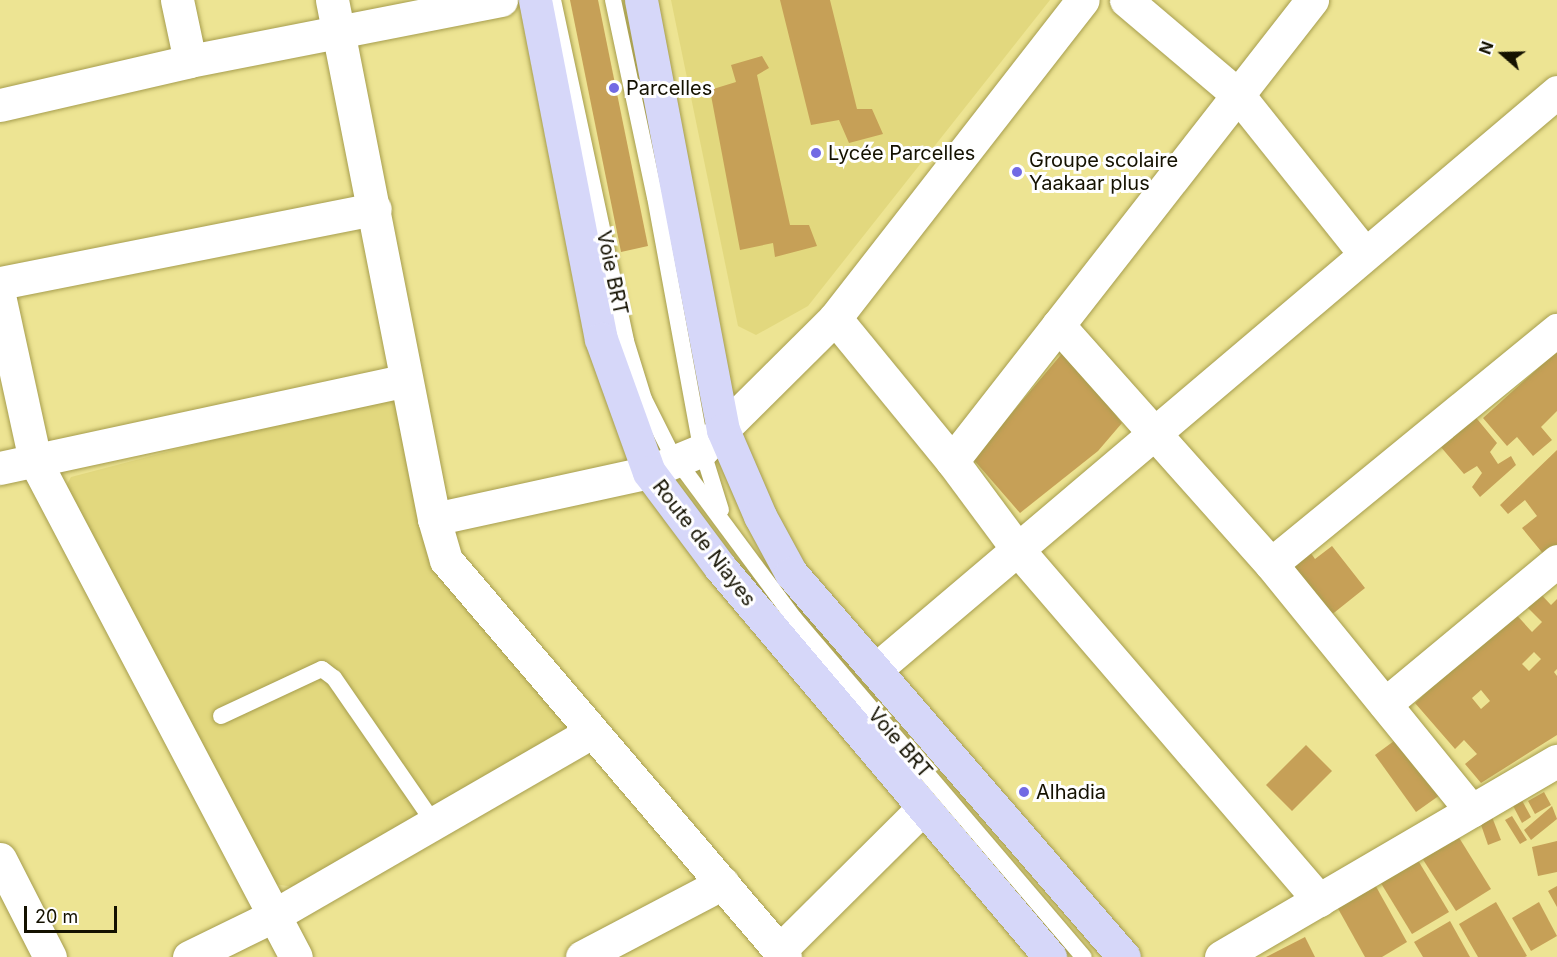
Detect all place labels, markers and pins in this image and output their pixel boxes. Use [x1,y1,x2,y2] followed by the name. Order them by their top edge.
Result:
[626,76,712,100] place label: Parcelles
[607,81,621,95] marker: Parcelles
[828,141,975,165] place label: Lycée Parcelles
[809,146,823,160] marker: Lycée Parcelles
[1029,148,1178,195] place label: Groupe scolaire Yaakaar plus
[1010,165,1024,179] marker: Groupe scolaire Yaakaar plus
[1036,780,1106,804] place label: Alhadia
[1017,785,1031,799] marker: Alhadia

